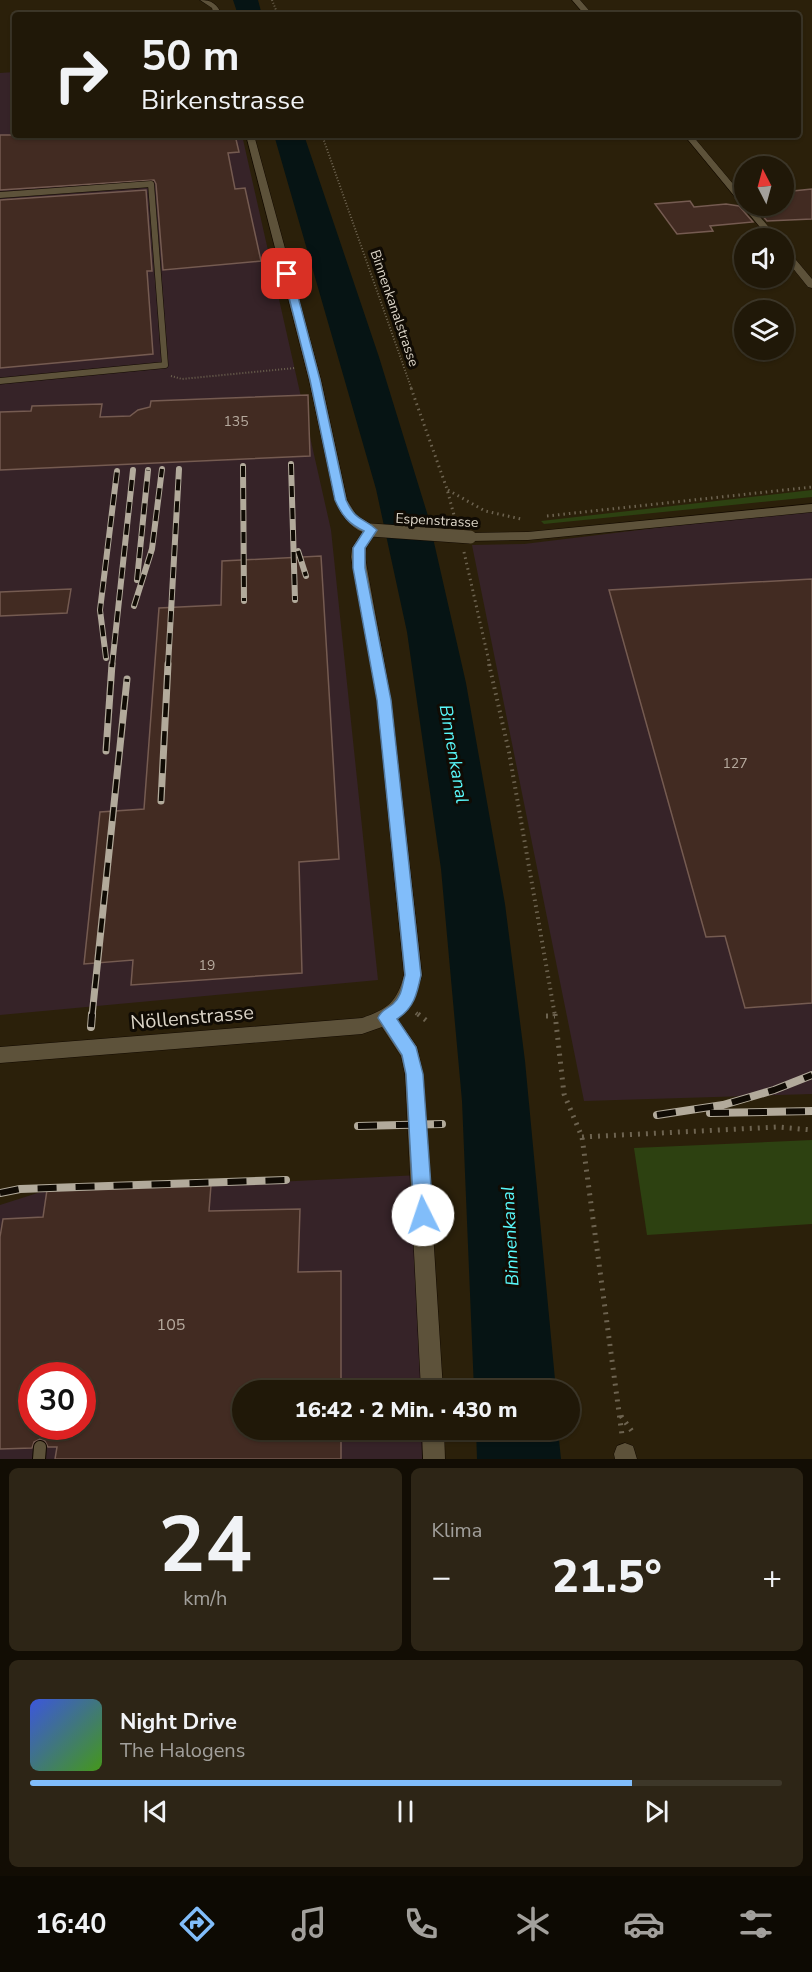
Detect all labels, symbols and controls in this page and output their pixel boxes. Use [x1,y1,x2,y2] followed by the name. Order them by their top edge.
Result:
[141,28,240,85] text: 50 m
[42,36,120,114] icon: right
[141,82,305,119] text: Birkenstrasse
[734,156,794,216] north arrow
[734,156,794,360] map controls
[734,228,794,288] button: sound
[366,247,423,369] street label: Binnenkanalstrasse
[261,248,312,299] pin
[270,257,303,290] icon: arrive
[734,300,794,360] button: layers
[223,412,249,431] house number: 135
[395,509,479,532] street label: Espenstrasse
[433,703,475,805] water label: Binnenkanal
[722,754,748,773] house number: 127
[199,956,215,975] house number: 19
[129,999,255,1036] street label: Nöllenstrasse
[391,1183,455,1247] position arrow
[495,1185,525,1287] water label: Binnenkanal
[157,1314,185,1336] house number: 105
[18,1362,96,1440] speed limit sign: 30
[295,1395,518,1425] text: 16:42 · 2 Min. · 430 m
[158,1492,252,1599] text: 24
[432,1517,482,1544] text: Klima
[552,1547,662,1608] text: 21.5°
[432,1555,451,1600] text: −
[762,1555,782,1600] text: +
[183,1585,227,1612] text: km/h
[120,1707,237,1737] text: Night Drive
[120,1737,245,1764] text: The Halogens
[139,1795,172,1828] icon: previous
[389,1795,422,1828] icon: pause
[640,1795,673,1828] icon: next
[176,1903,218,1945] icon: directions
[288,1903,330,1945] icon: music
[400,1903,442,1945] icon: phone
[512,1903,554,1945] icon: climate
[623,1903,665,1945] icon: car
[735,1903,777,1945] icon: filters
[35,1906,106,1943] text: 16:40

